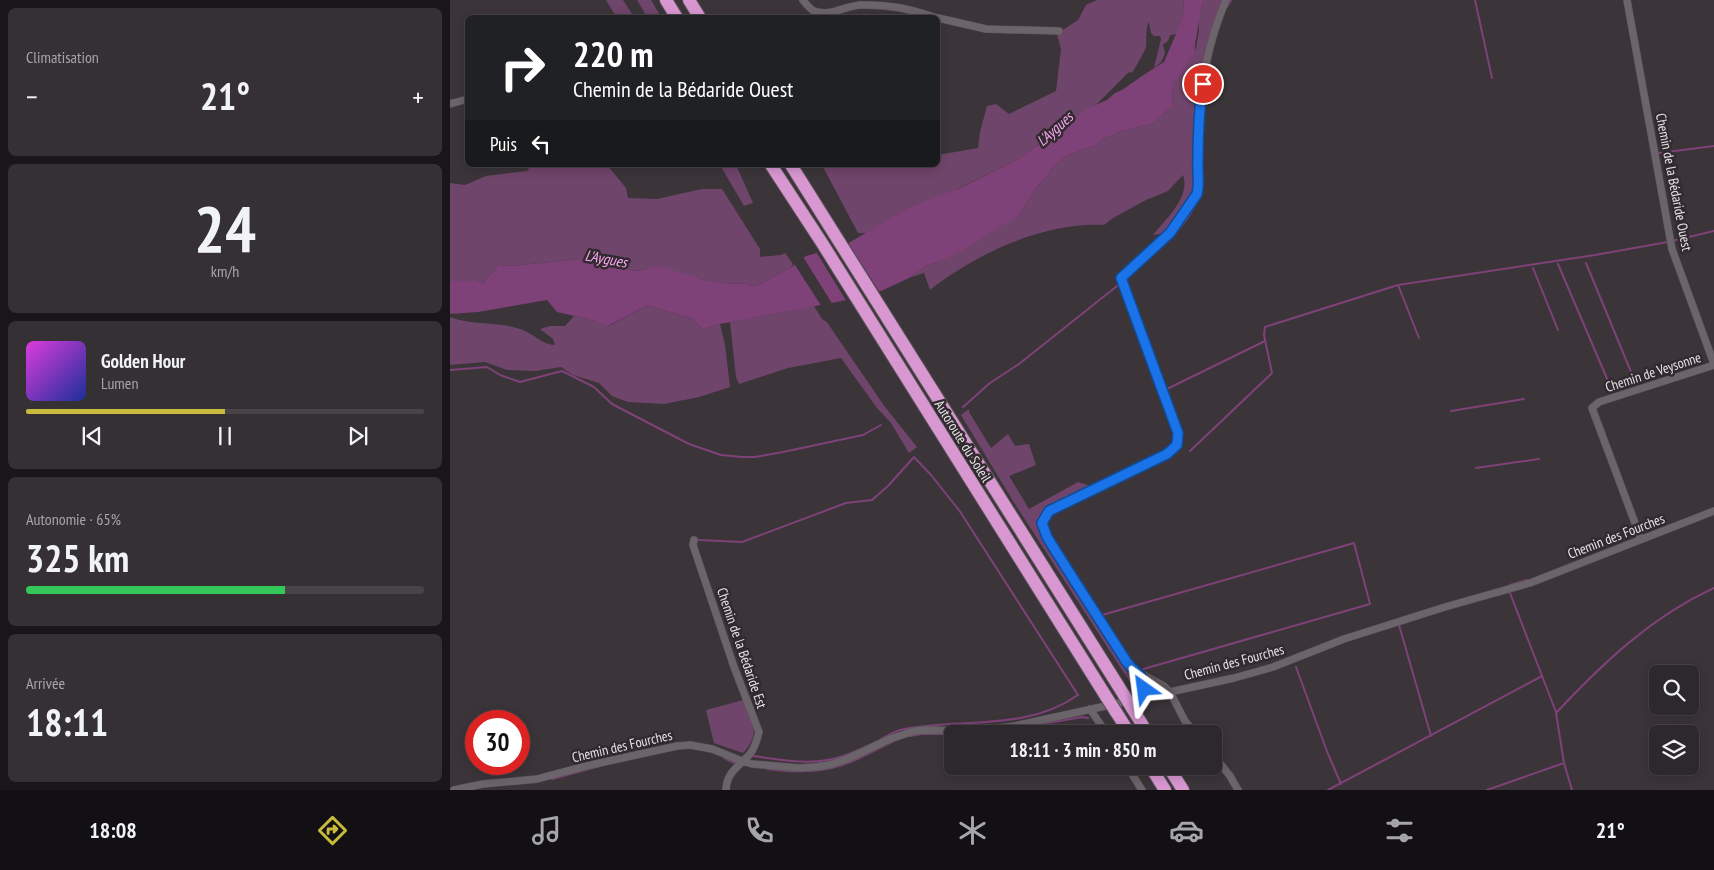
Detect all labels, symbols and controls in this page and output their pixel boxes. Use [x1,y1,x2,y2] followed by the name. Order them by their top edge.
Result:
[573,31,654,77] text: 220 m
[490,35,555,100] icon: right
[26,47,99,67] text: Climatisation
[1182,63,1224,105] pin
[1189,70,1217,98] icon: arrive
[200,71,250,120] text: 21°
[573,75,793,103] text: Chemin de la Bédaride Ouest
[26,78,38,115] text: −
[412,78,424,115] text: +
[1033,106,1078,150] water label: L'Aygues
[1652,112,1696,253] street label: Chemin de la Bédaride Ouest
[527,130,555,158] icon: left
[490,132,517,156] text: Puis
[194,186,256,270] text: 24
[584,245,631,272] water label: L'Aygues
[211,261,239,281] text: km/h
[1603,348,1703,396] street label: Chemin de Veysonne
[101,349,185,373] text: Golden Hour
[101,373,138,393] text: Lumen
[931,397,996,486] street label: Autoroute du Soleil
[78,422,106,450] icon: previous
[211,422,239,450] icon: pause
[344,422,372,450] icon: next
[26,509,121,529] text: Autonomie · 65%
[1565,509,1667,563] street label: Chemin des Fourches
[26,533,129,582] text: 325 km
[713,585,771,711] street label: Chemin de la Bédaride Est
[1182,640,1286,684] street label: Chemin des Fourches
[1117,662,1169,714] position arrow
[1649,665,1699,775] map controls
[1649,665,1699,715] button: search
[26,673,65,693] text: Arrivée
[26,697,108,746] text: 18:11
[465,710,530,775] speed limit sign: 30
[1649,725,1699,775] button: layers
[570,726,674,766] street label: Chemin des Fourches
[1010,738,1156,762] text: 18:11 · 3 min · 850 m
[315,813,350,848] icon: directions
[529,813,564,848] icon: music
[742,813,777,848] icon: phone
[955,813,990,848] icon: climate
[1169,813,1204,848] icon: car
[1382,813,1417,848] icon: filters
[89,816,137,844] text: 18:08
[1596,816,1625,844] text: 21°

